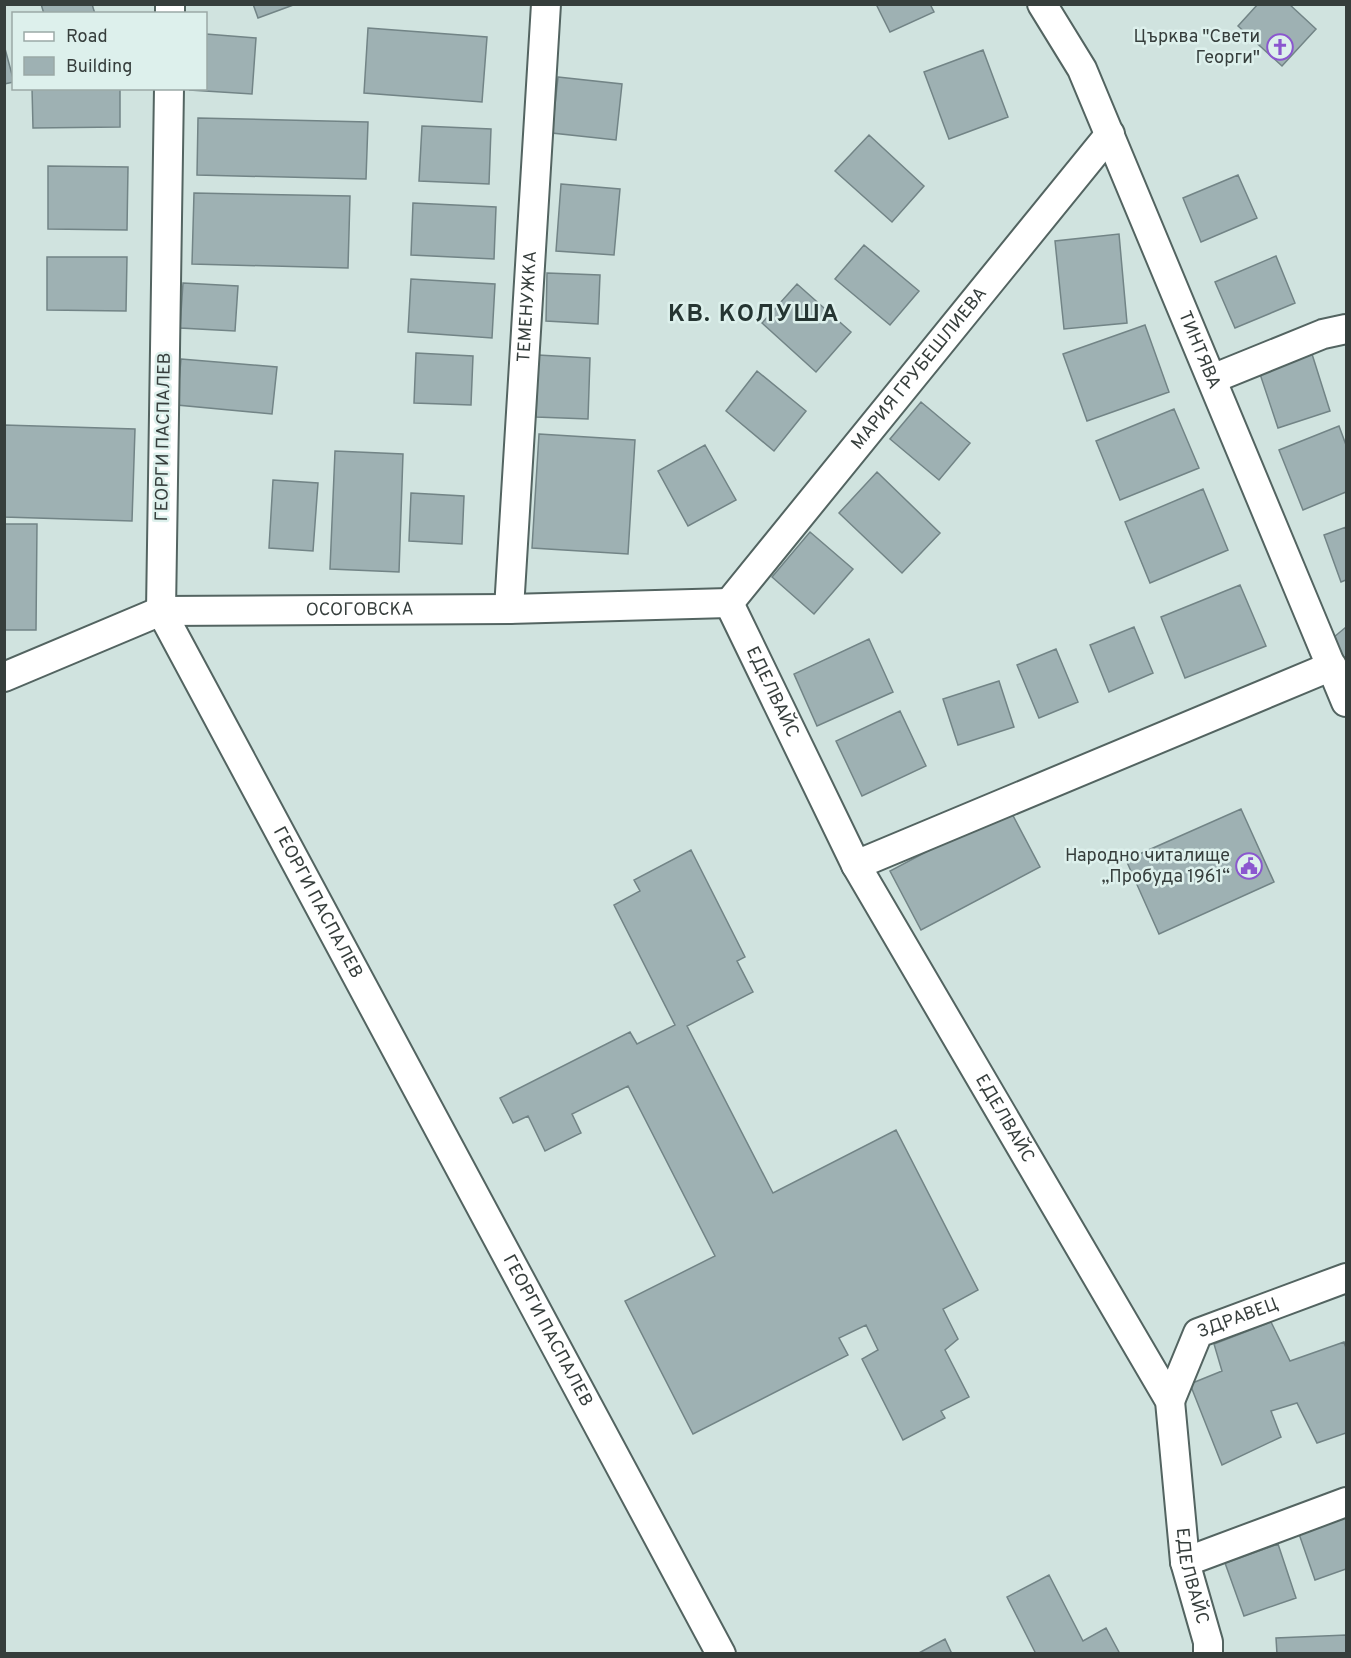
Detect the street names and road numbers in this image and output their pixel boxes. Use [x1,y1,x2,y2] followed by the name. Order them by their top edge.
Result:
[513,250,542,363] street label: ТЕМЕНУЖКА
[847,283,992,455] street label: МАРИЯ ГРУБЕШЛИЕВА
[1173,308,1226,393] street label: ТИНТЯВА
[151,352,177,522] street label: ГЕОРГИ ПАСПАЛЕВ
[306,598,414,622] street label: ОСОГОВСКА
[740,643,804,741] street label: ЕДЕЛВАЙС
[267,823,368,983] street label: ГЕОРГИ ПАСПАЛЕВ
[970,1070,1039,1167] street label: ЕДЕЛВАЙС
[497,1251,598,1411] street label: ГЕОРГИ ПАСПАЛЕВ
[1194,1293,1282,1344] street label: ЗДРАВЕЦ
[1170,1527,1214,1627] street label: ЕДЕЛВАЙС

